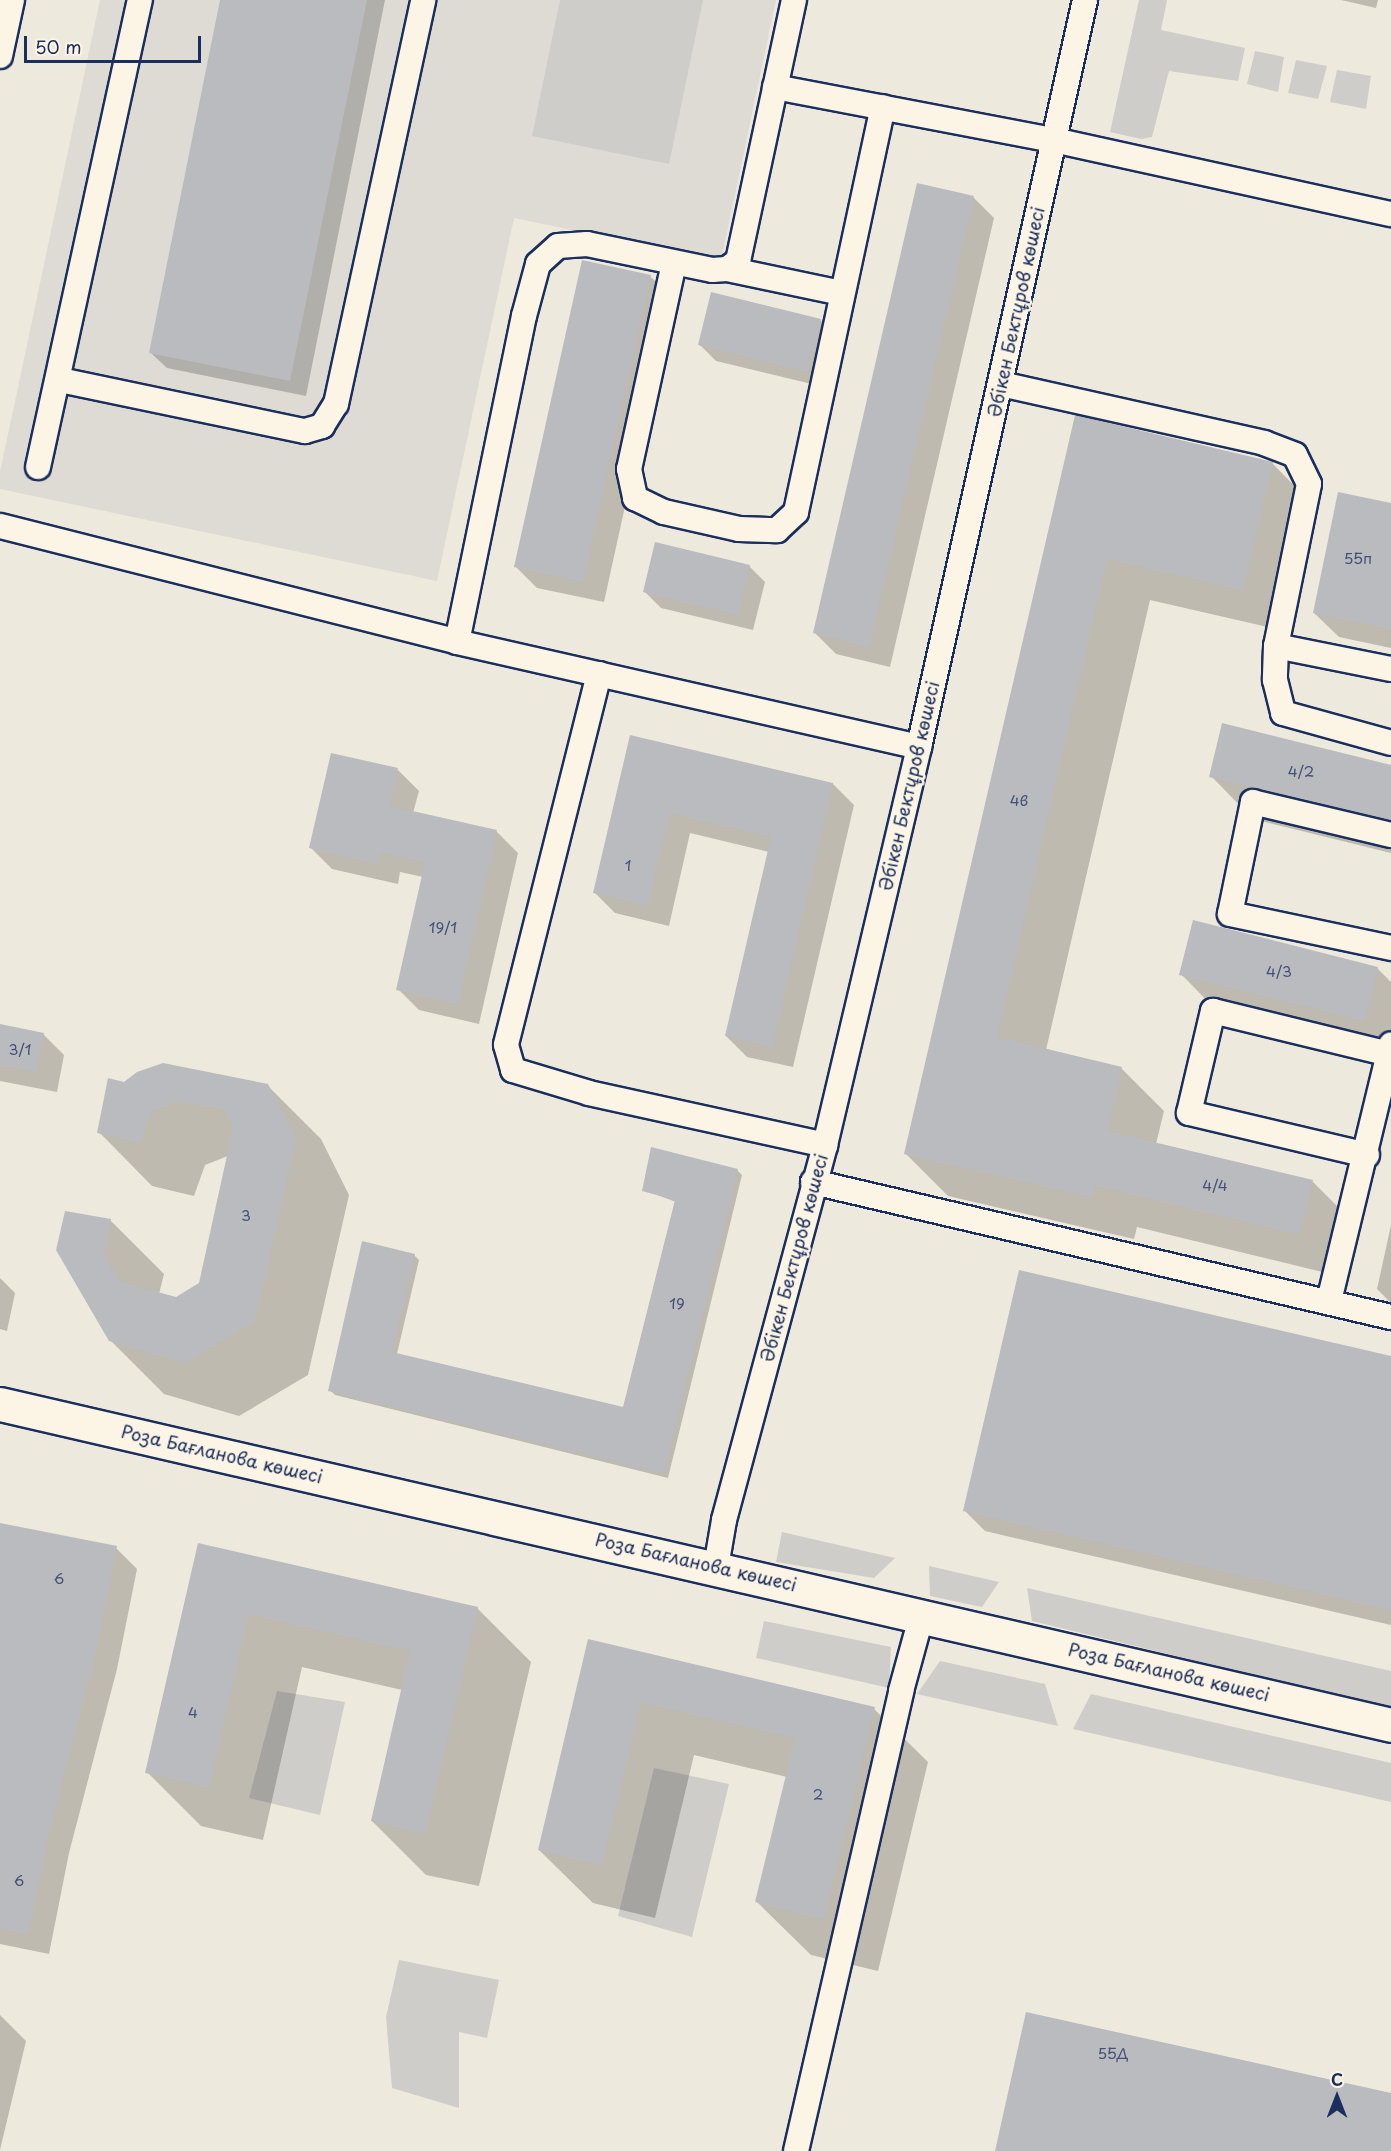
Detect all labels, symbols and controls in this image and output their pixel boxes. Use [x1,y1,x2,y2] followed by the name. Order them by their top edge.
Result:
[27,24,204,62] scale bar
[35,33,82,60] text: 50 m
[983,204,1049,420] street label: Әбікен Бектұров көшесі
[1344,549,1372,567] house number: 55п
[874,678,944,894] street label: Әбікен Бектұров көшесі
[1288,762,1314,780] house number: 4/2
[1010,791,1028,809] house number: 4в
[625,856,631,874] house number: 1
[429,918,457,936] house number: 19/1
[1266,962,1292,980] house number: 4/3
[9,1040,31,1058] house number: 3/1
[756,1150,832,1366] street label: Әбікен Бектұров көшесі
[1202,1176,1228,1194] house number: 4/4
[241,1206,251,1224] house number: 3
[669,1294,685,1312] house number: 19
[119,1420,325,1488] street label: Роза Бағланова көшесі
[593,1528,799,1596] street label: Роза Бағланова көшесі
[54,1569,64,1587] house number: 6
[1066,1638,1272,1706] street label: Роза Бағланова көшесі
[188,1703,198,1721] house number: 4
[813,1785,823,1803] house number: 2
[14,1871,24,1889] house number: 6
[1097,2044,1129,2062] house number: 55Д
[1307,2067,1367,2127] north arrow
[1331,2067,1343,2091] text: С

